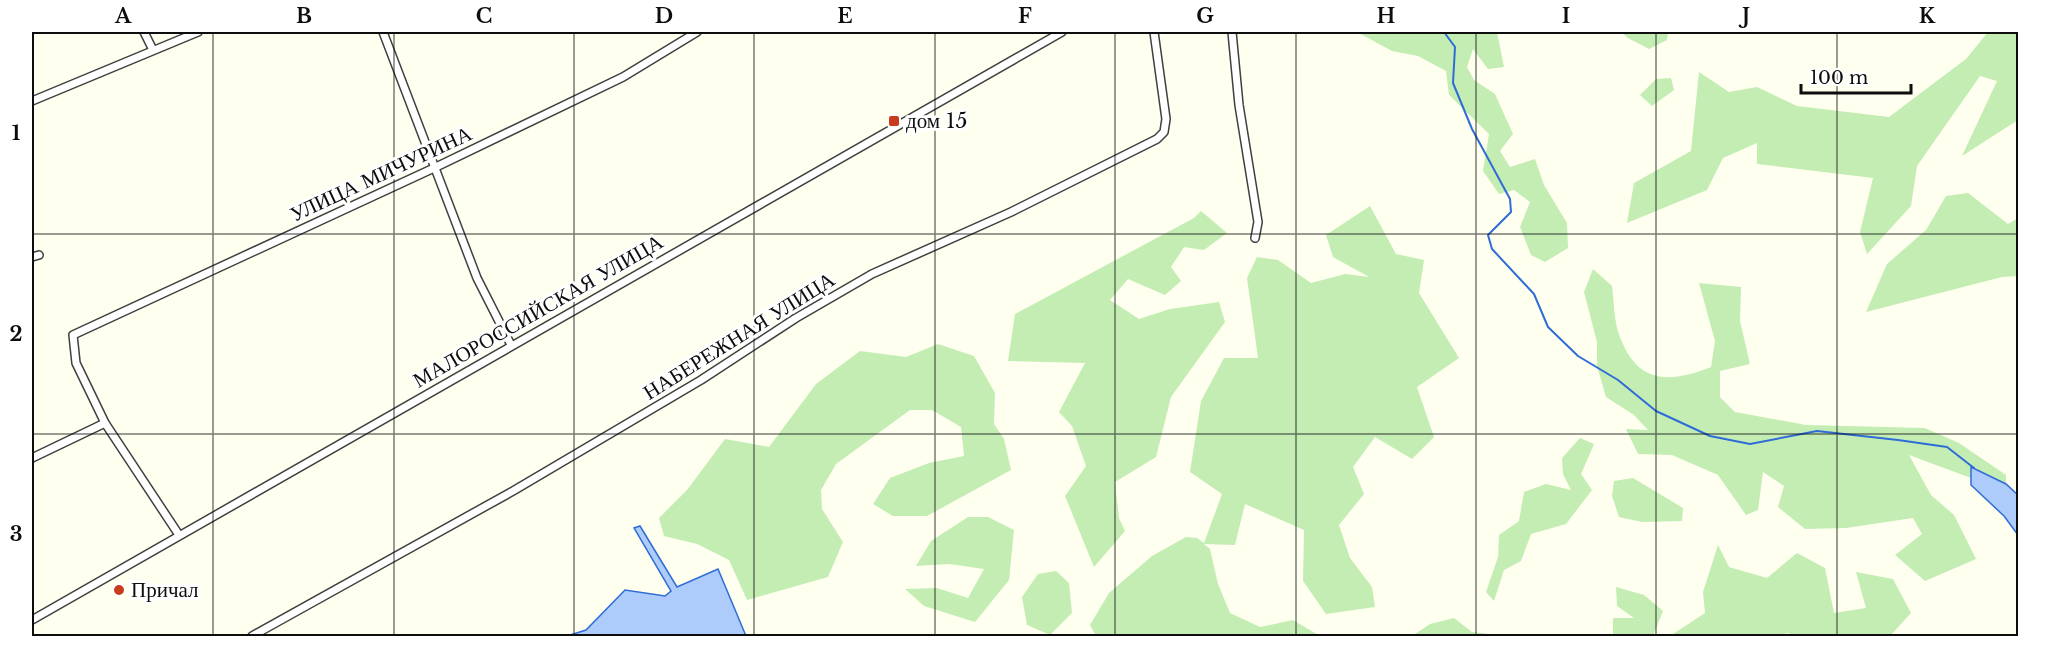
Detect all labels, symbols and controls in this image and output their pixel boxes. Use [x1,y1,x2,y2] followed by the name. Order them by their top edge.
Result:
[114,4,132,28] text: A
[296,4,312,28] text: B
[476,4,492,28] text: C
[655,4,673,28] text: D
[837,4,853,28] text: E
[1018,4,1032,28] text: F
[1196,4,1214,28] text: G
[1377,4,1396,28] text: H
[1562,4,1570,28] text: I
[1738,4,1750,28] text: J
[1919,4,1936,28] text: K
[1801,57,1910,95] scale bar
[1810,67,1868,89] text: 100 m
[906,108,967,134] place label: дом 15
[887,114,901,128] marker: дом 15
[286,120,477,228] street label: УЛИЦА МИЧУРИНА
[12,121,21,145] text: 1
[408,228,668,393] street label: МАЛОРОССИЙСКАЯ УЛИЦА
[638,266,840,406] street label: НАБЕРЕЖНАЯ УЛИЦА
[9,322,23,346] text: 2
[10,522,22,546] text: 3
[131,577,198,603] place label: Причал
[112,583,126,597] marker: Причал

